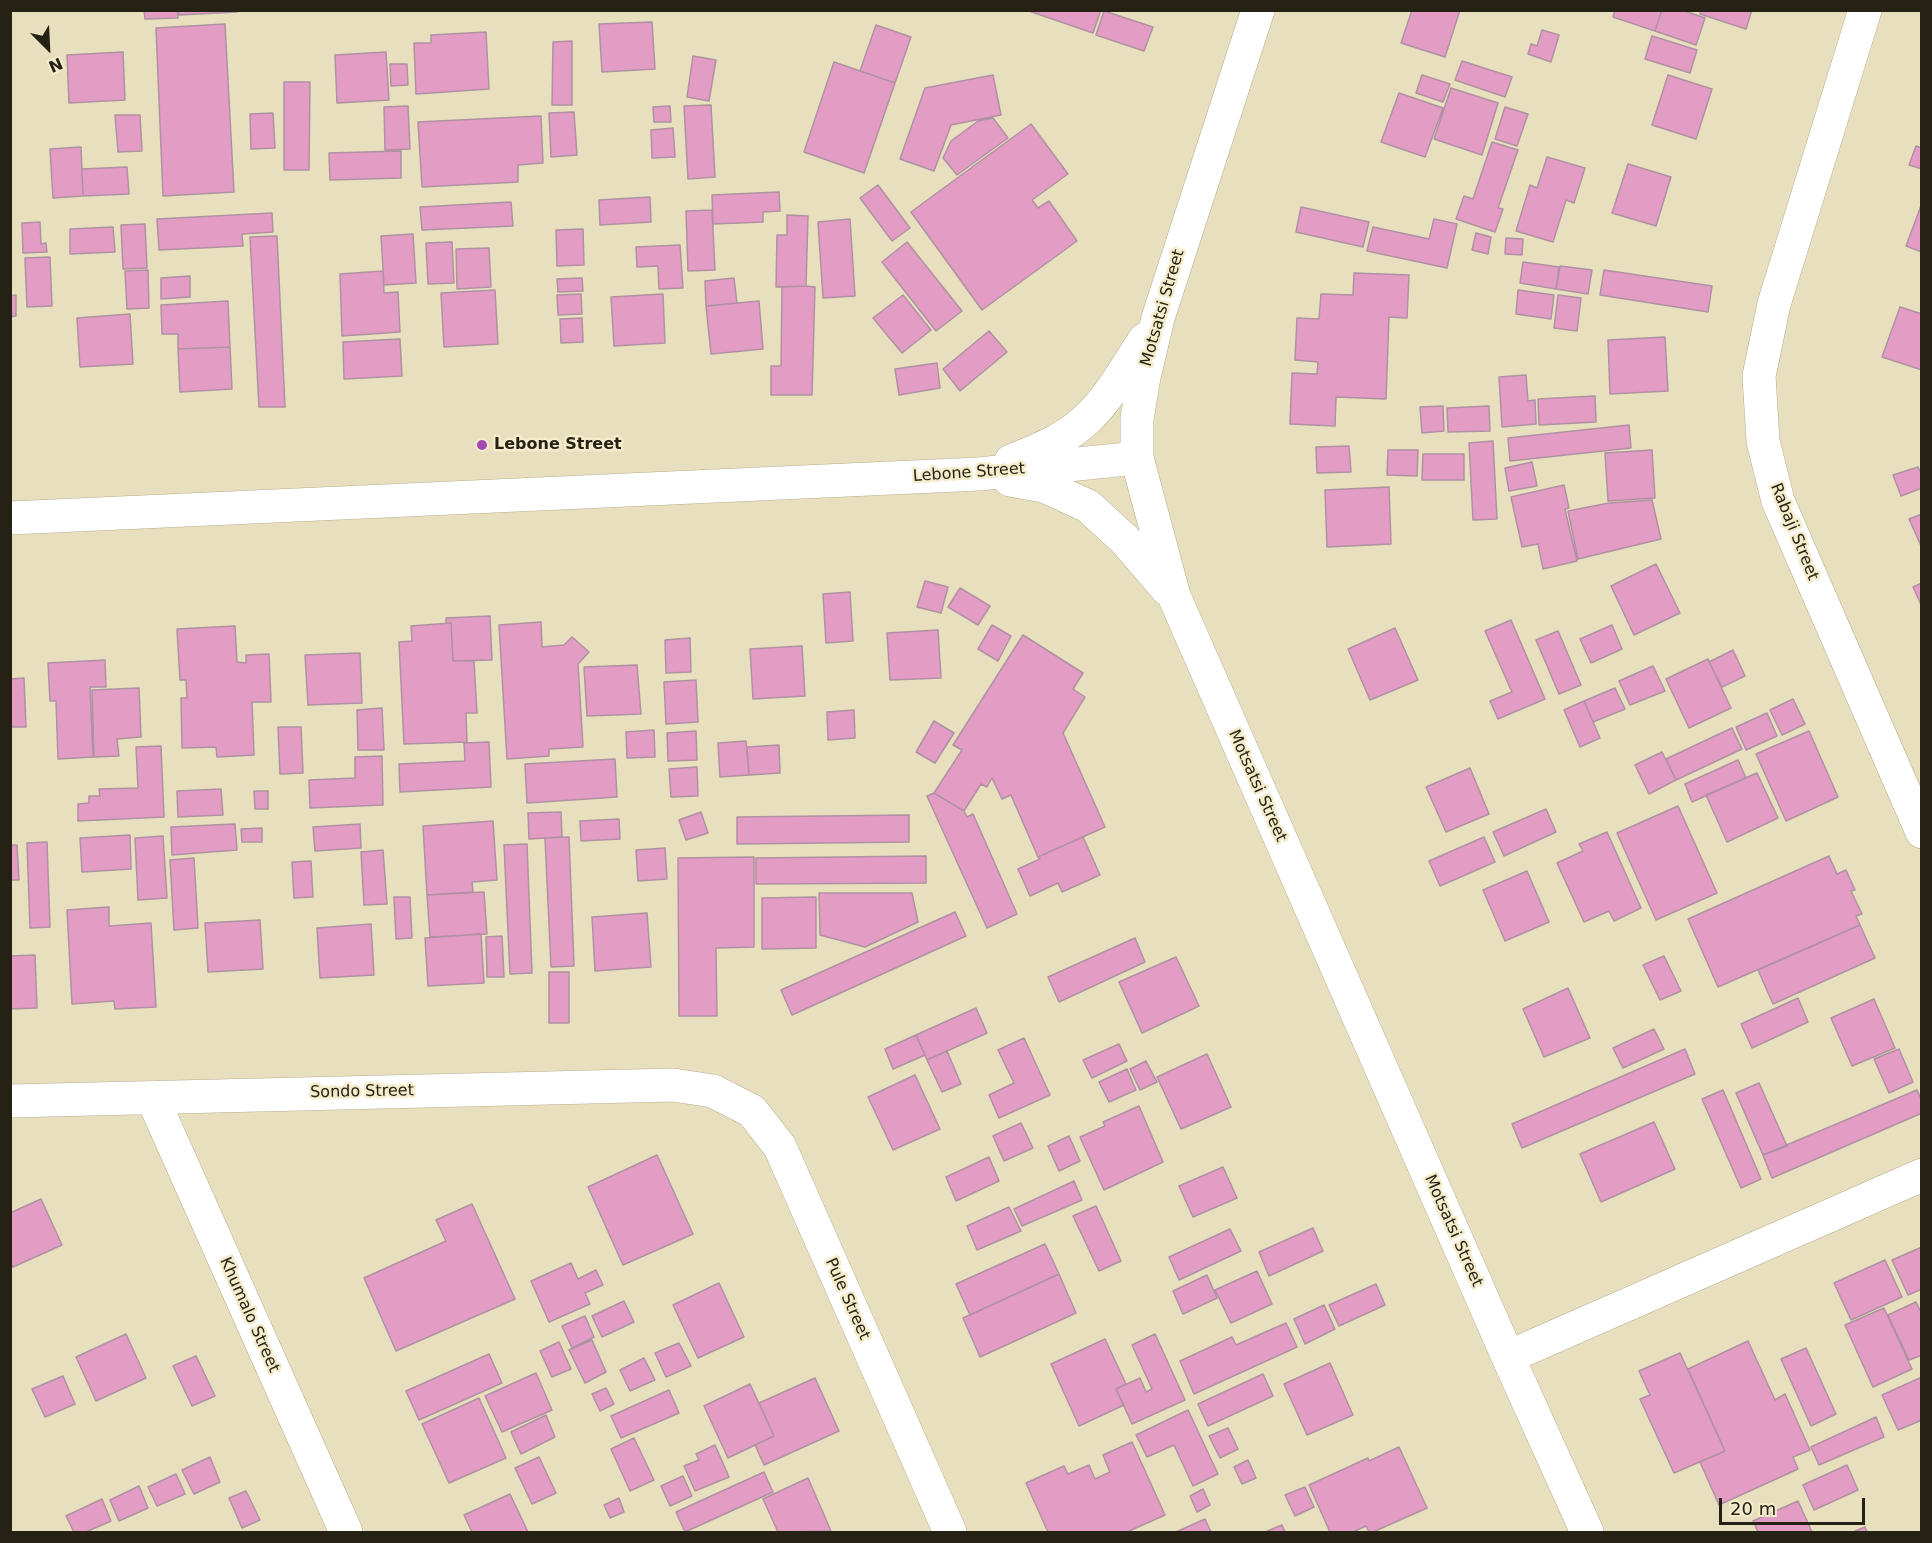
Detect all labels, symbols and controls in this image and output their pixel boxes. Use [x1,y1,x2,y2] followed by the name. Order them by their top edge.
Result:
[18,18,78,78] north arrow
[46,53,66,76] text: N
[1137,247,1189,369] street label: Motsatsi Street
[494,435,622,455] place label: Lebone Street
[475,438,489,452] marker: Lebone Street
[912,460,1026,486] street label: Lebone Street
[1766,481,1822,583] street label: Rabaji Street
[1224,727,1290,845] street label: Motsatsi Street
[310,1081,414,1103] street label: Sondo Street
[1420,1172,1486,1290] street label: Motsatsi Street
[215,1254,283,1376] street label: Khumalo Street
[820,1255,874,1343] street label: Pule Street
[1722,1486,1868,1524] scale bar
[1730,1498,1776,1519] text: 20 m

